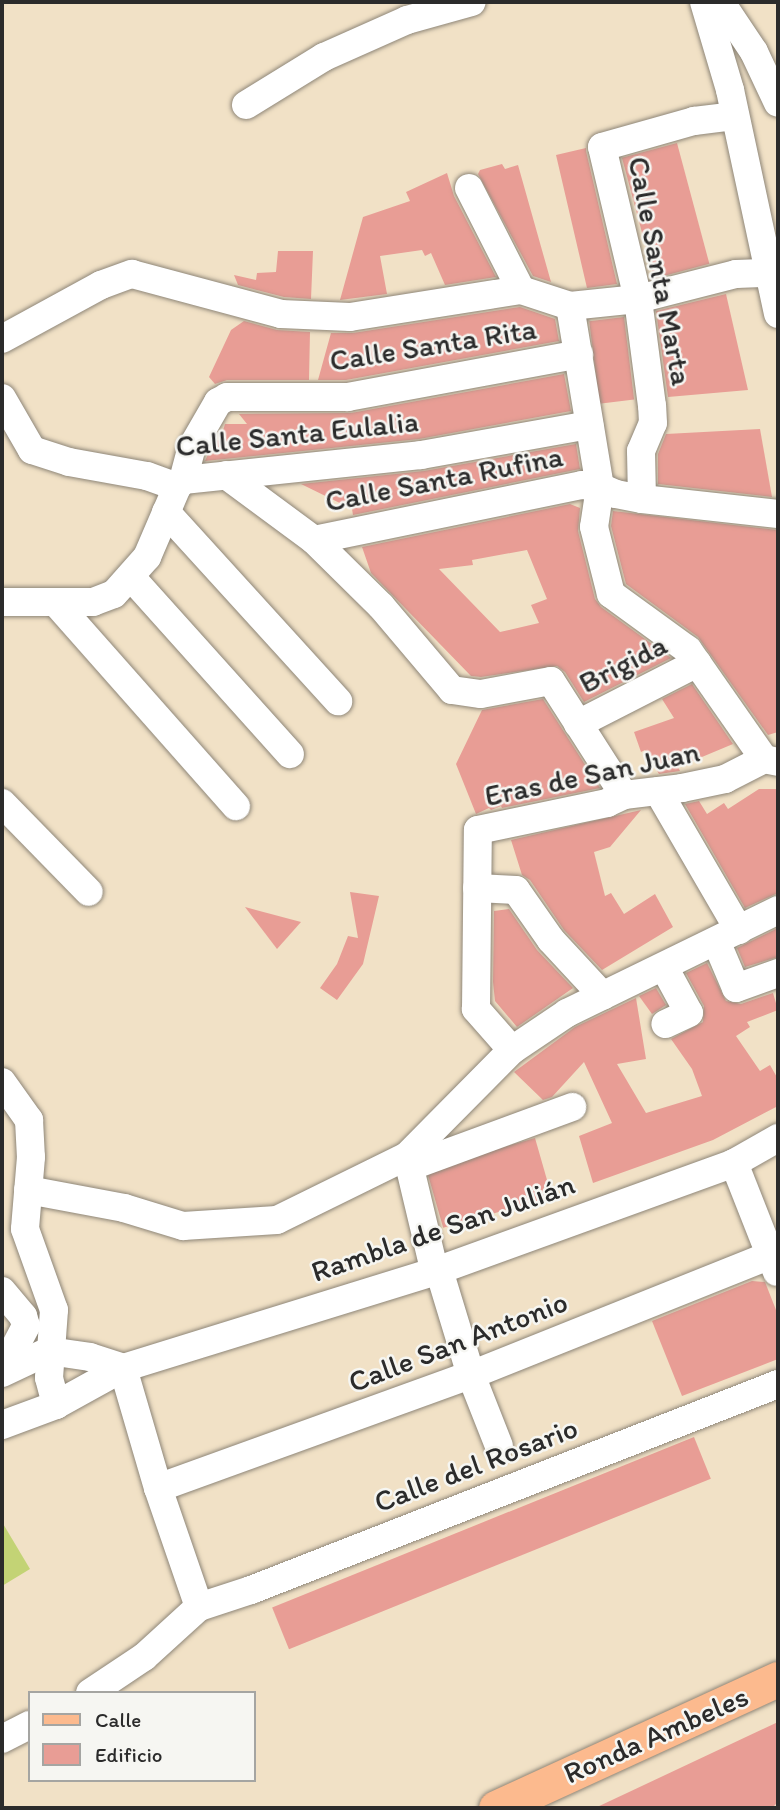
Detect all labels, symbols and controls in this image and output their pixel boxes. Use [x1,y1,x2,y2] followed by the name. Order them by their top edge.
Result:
[620,154,700,388] street label: Calle Santa Marta
[328,311,538,379] street label: Calle Santa Rita
[174,403,420,465] street label: Calle Santa Eulalia
[323,438,565,520] street label: Calle Santa Rufina
[573,627,673,701] street label: Brigida
[480,733,704,815] street label: Eras de San Juan
[306,1166,580,1290] street label: Rambla de San Julián
[343,1284,573,1400] street label: Calle San Antonio
[369,1410,583,1520] street label: Calle del Rosario
[558,1678,754,1792] street label: Ronda Ambeles
[28,1691,256,1782] legend
[95,1707,141,1732] text: Calle
[95,1742,163,1767] text: Edificio

